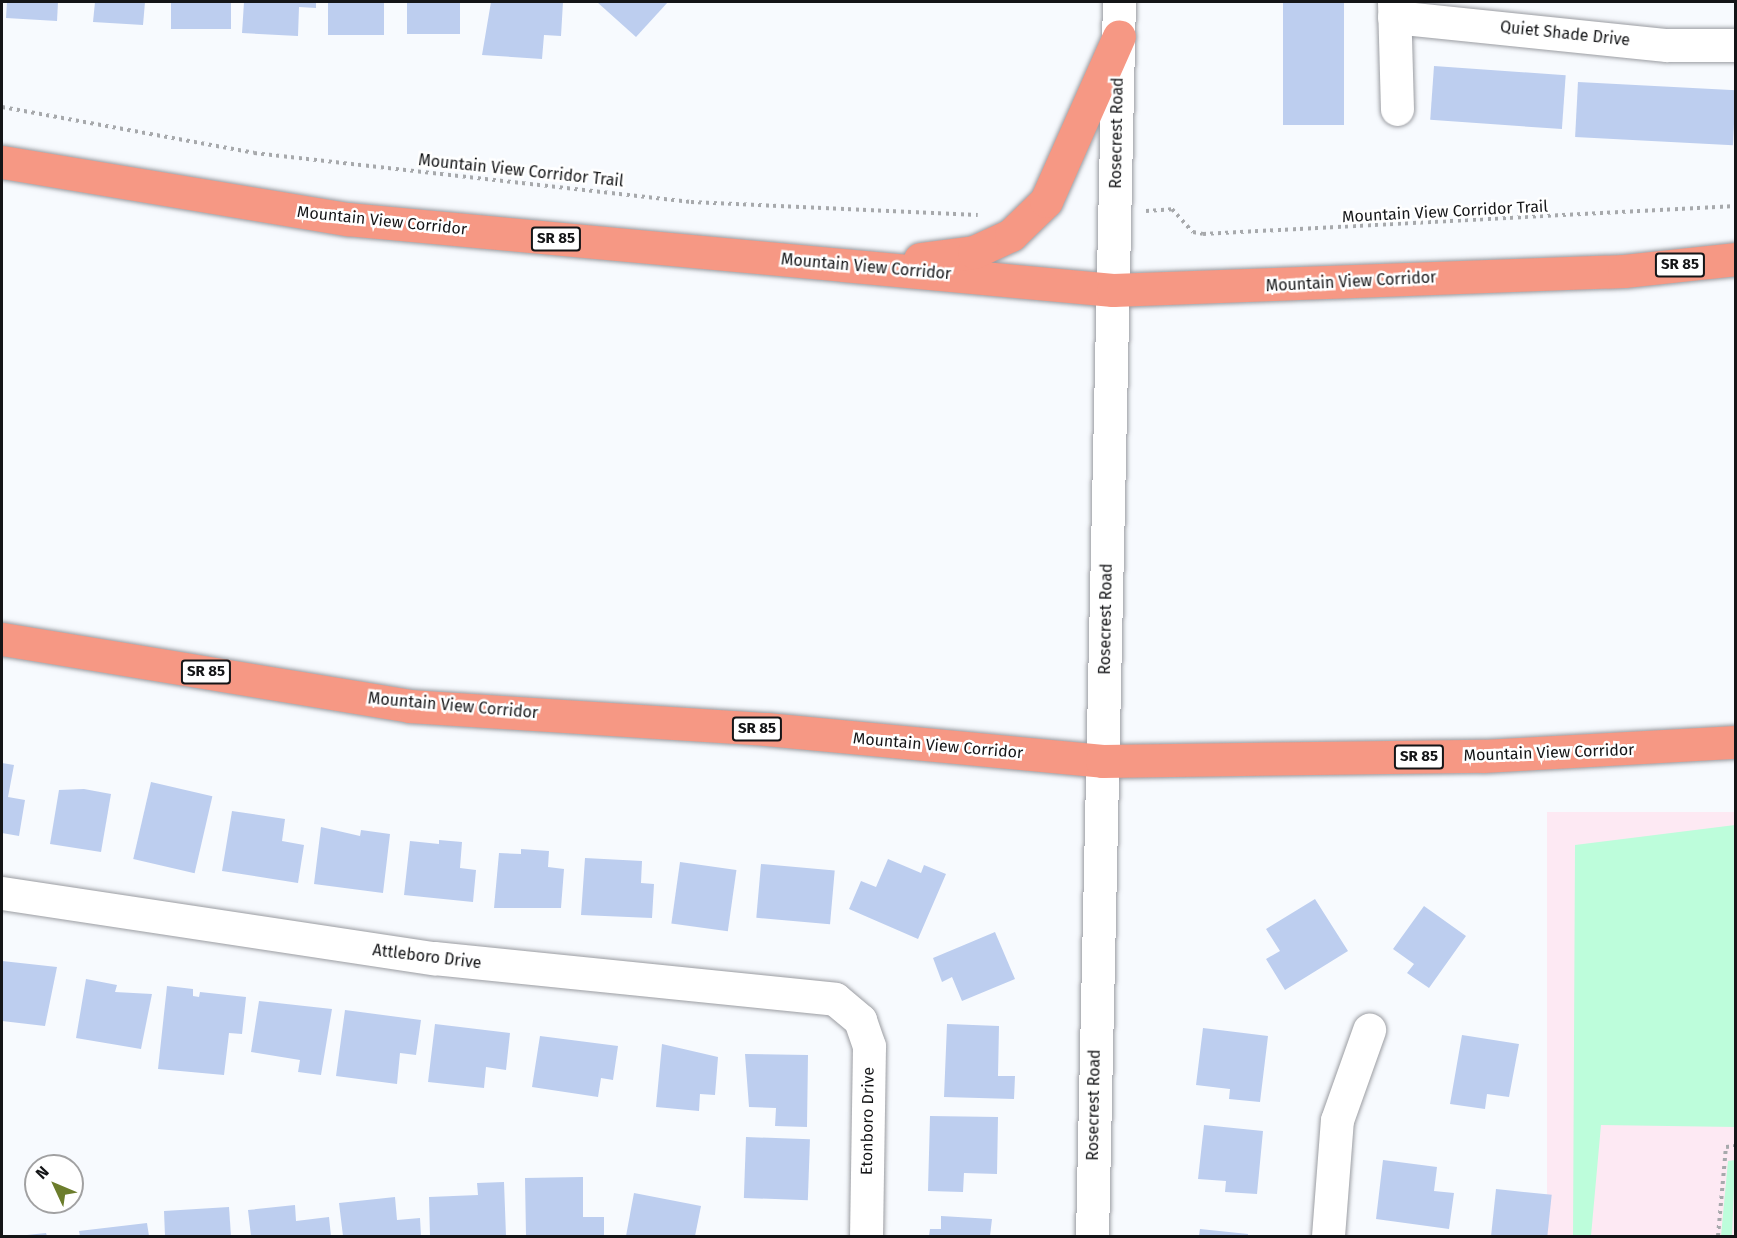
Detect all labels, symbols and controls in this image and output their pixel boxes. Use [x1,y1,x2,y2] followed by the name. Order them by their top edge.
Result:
[1499,18,1631,50] street label: Quiet Shade Drive
[1106,77,1128,189] street label: Rosecrest Road
[417,151,625,191] street label: Mountain View Corridor Trail
[1341,197,1549,227] street label: Mountain View Corridor Trail
[296,203,468,239] street label: Mountain View Corridor
[530,227,582,251] road number: SR 85
[780,250,952,284] street label: Mountain View Corridor
[1654,253,1706,277] road number: SR 85
[1265,268,1437,296] street label: Mountain View Corridor
[1095,563,1117,675] street label: Rosecrest Road
[180,660,232,684] road number: SR 85
[367,689,539,723] street label: Mountain View Corridor
[732,717,783,741] road number: SR 85
[852,729,1024,763] street label: Mountain View Corridor
[1463,740,1635,766] street label: Mountain View Corridor
[1394,745,1444,769] road number: SR 85
[371,941,483,973] street label: Attleboro Drive
[1083,1049,1105,1161] street label: Rosecrest Road
[857,1067,879,1175] street label: Etonboro Drive
[24,1154,84,1214] north arrow
[32,1162,53,1183] text: N

